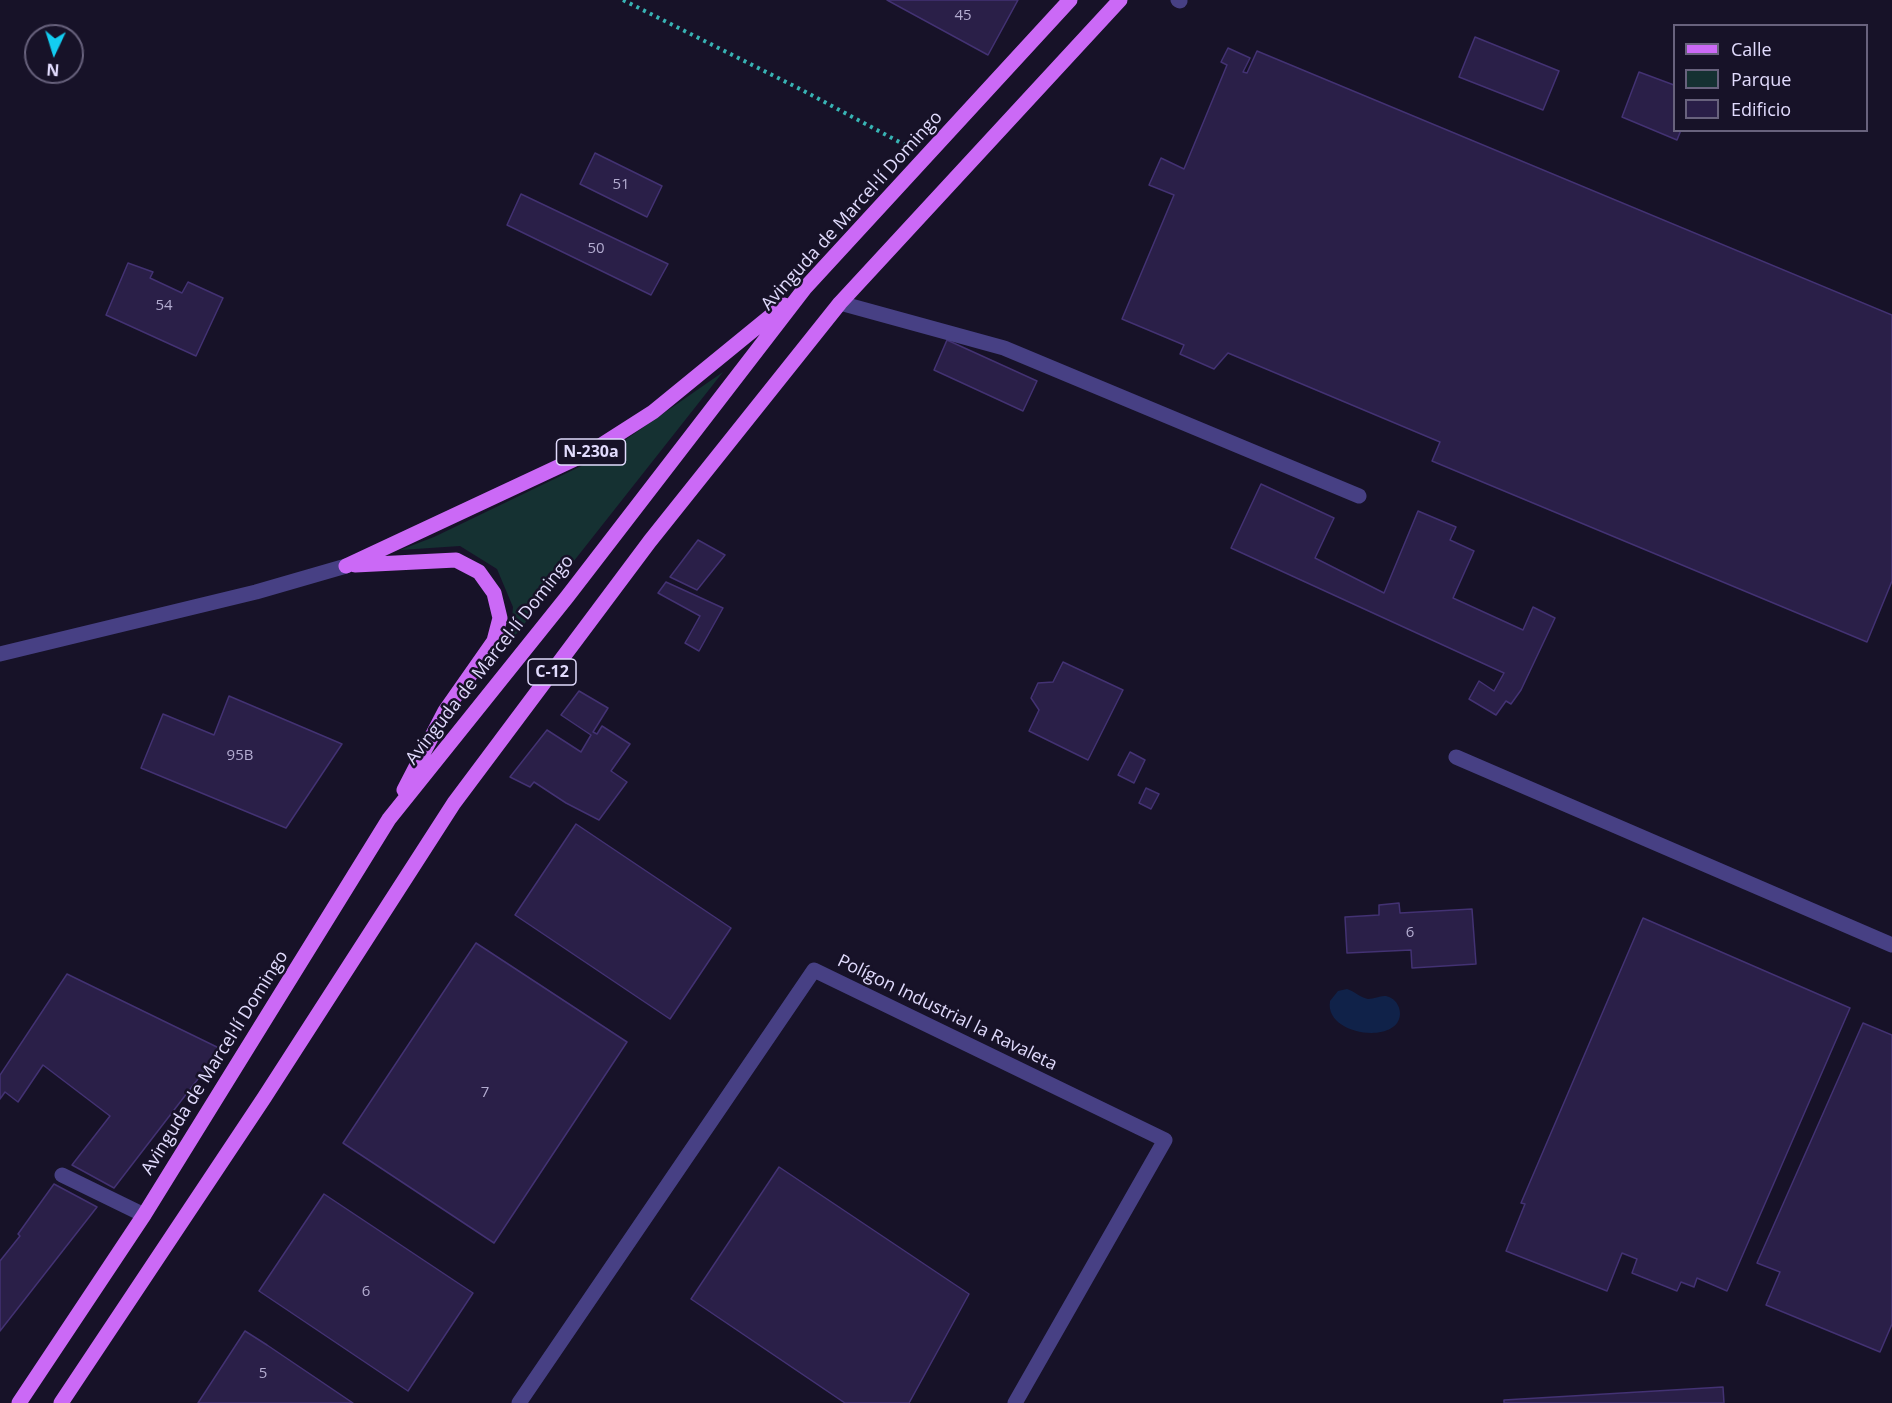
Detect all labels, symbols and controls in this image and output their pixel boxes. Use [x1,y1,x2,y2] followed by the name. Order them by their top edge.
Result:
[954,7,972,25] house number: 45
[24,24,84,84] north arrow
[1673,24,1868,132] legend
[1731,37,1772,61] text: Calle
[46,59,60,81] text: N
[1731,67,1791,91] text: Parque
[1731,97,1791,121] text: Edificio
[757,107,947,315] street label: Avinguda de Marcel·lí Domingo
[612,176,630,194] house number: 51
[587,240,605,258] house number: 50
[155,297,173,315] house number: 54
[556,439,626,465] road number: N-230a
[401,551,579,769] street label: Avinguda de Marcel·lí Domingo
[528,659,576,685] road number: C-12
[227,747,253,765] house number: 95B
[1406,924,1414,942] house number: 6
[137,947,293,1179] street label: Avinguda de Marcel·lí Domingo
[834,950,1060,1076] street label: Polígon Industrial la Ravaleta
[481,1084,489,1102] house number: 7
[362,1283,370,1301] house number: 6
[259,1365,267,1383] house number: 5

